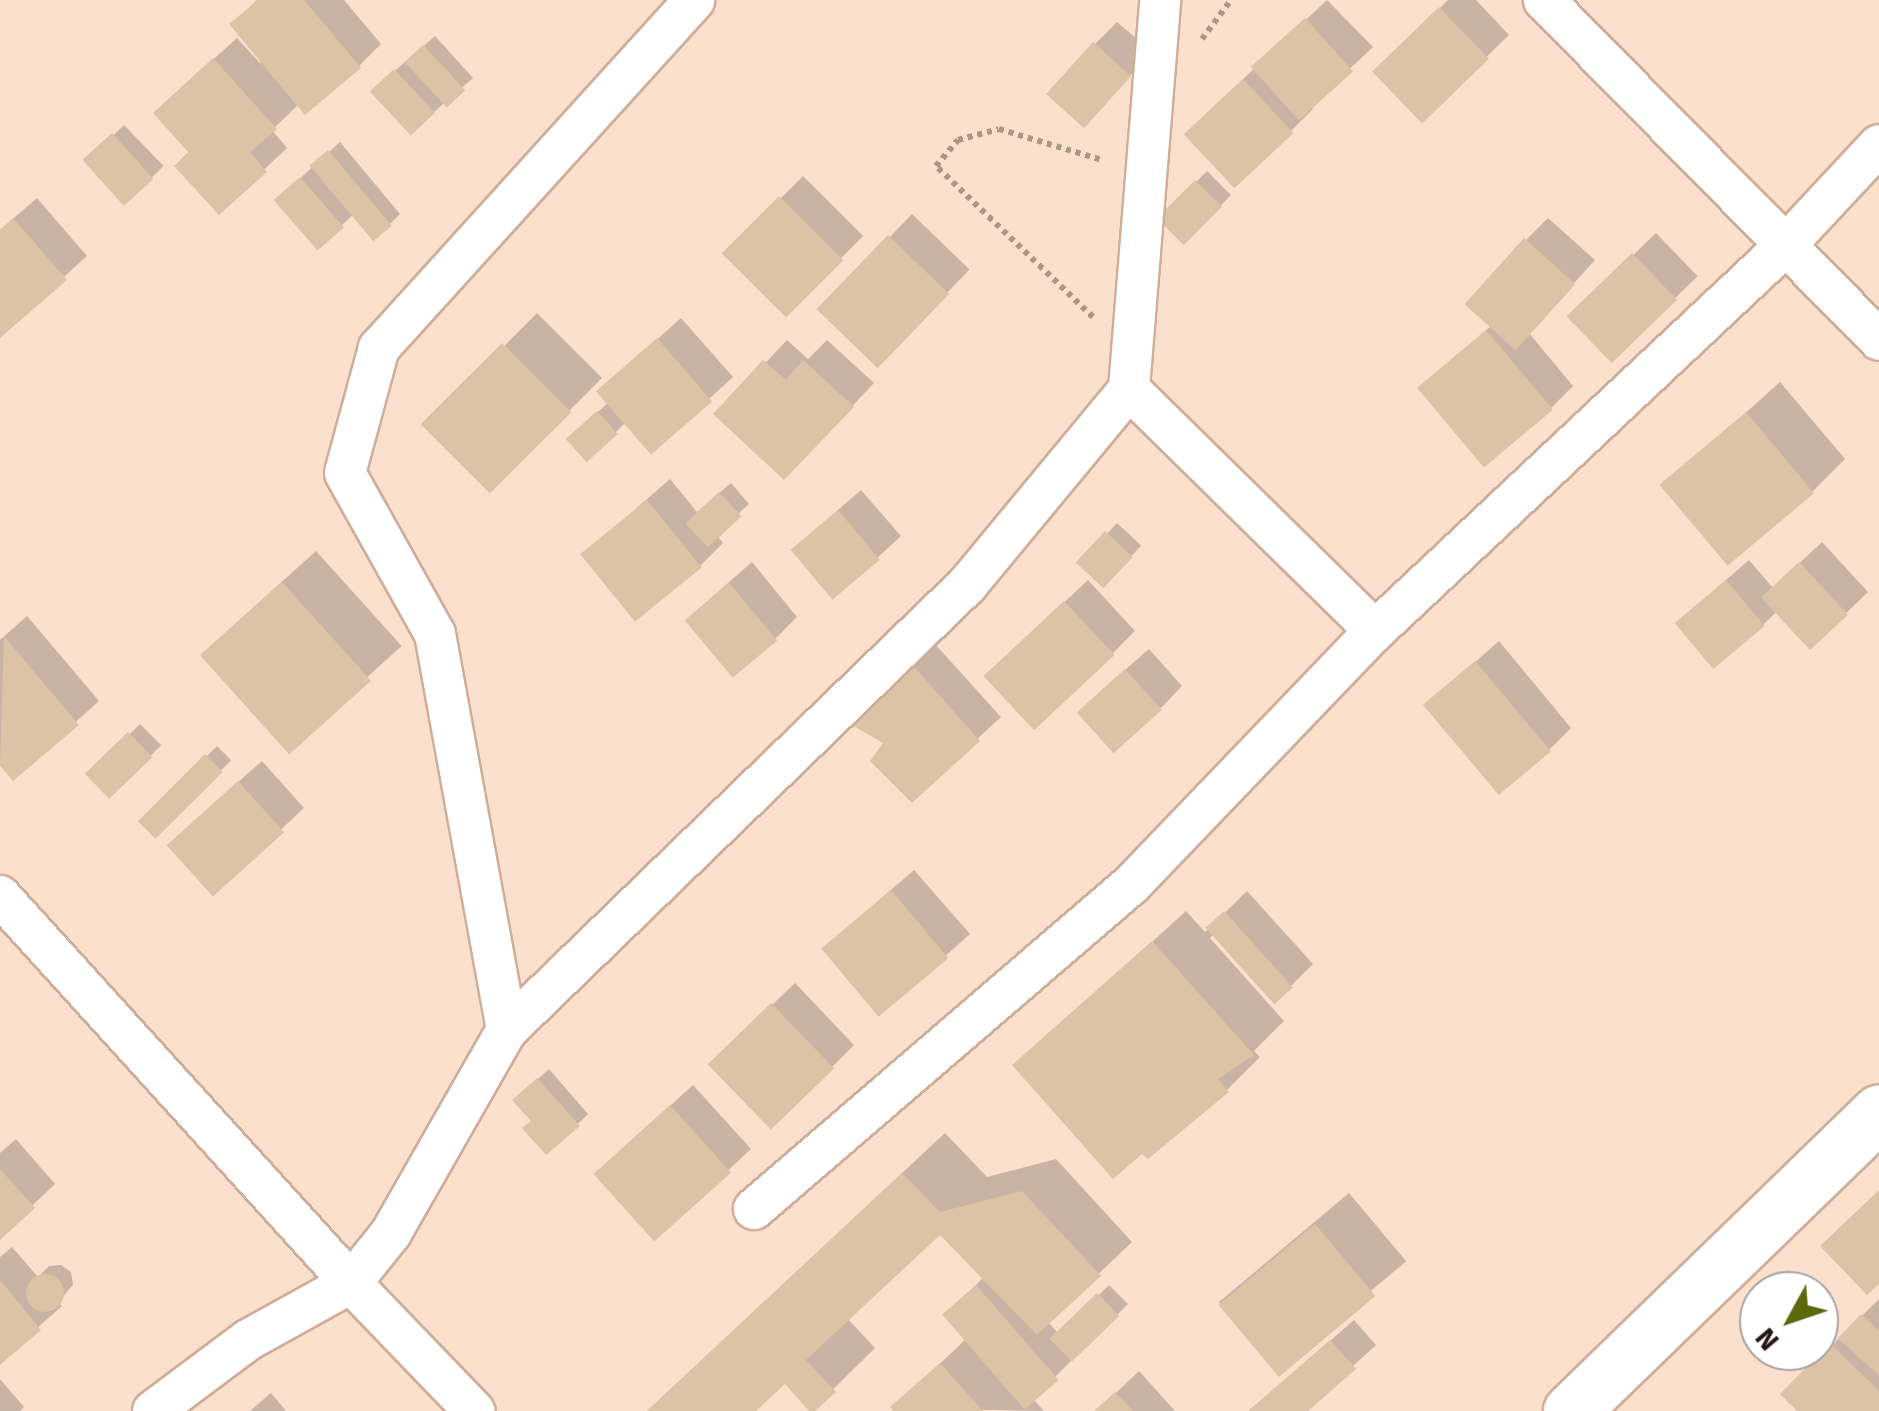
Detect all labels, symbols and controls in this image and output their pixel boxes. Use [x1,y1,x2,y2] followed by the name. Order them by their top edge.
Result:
[1739,1271,1839,1371] north arrow
[1749,1322,1786,1357] text: N

